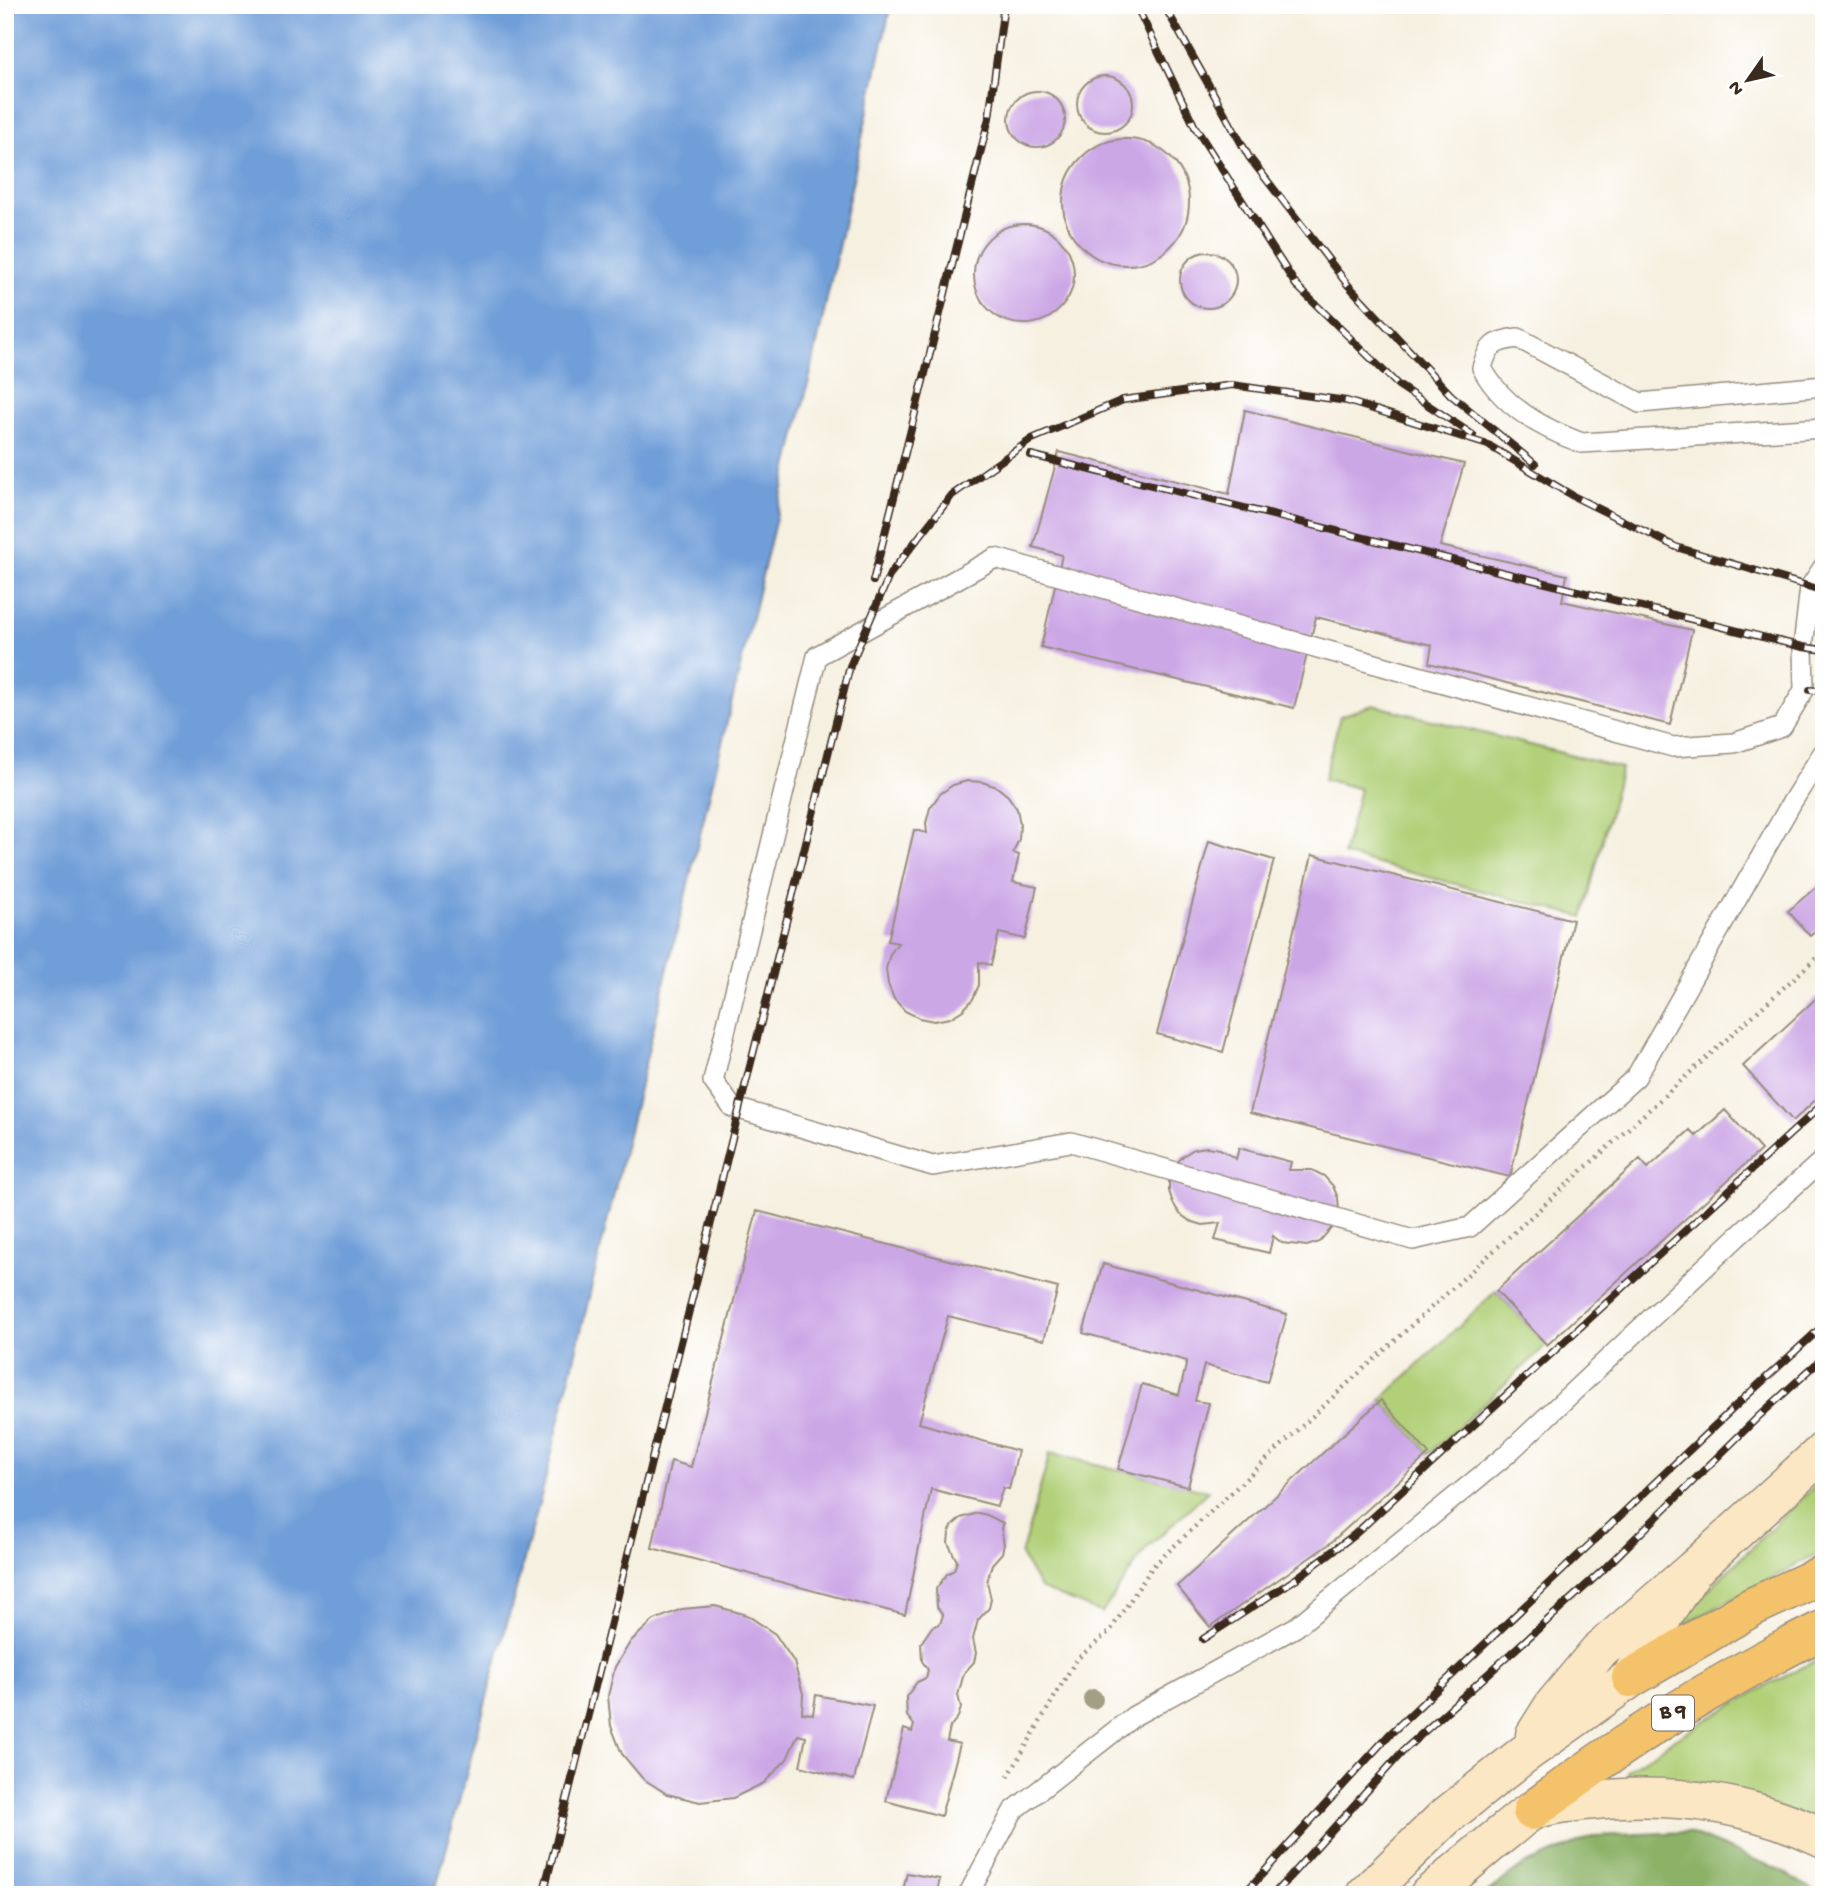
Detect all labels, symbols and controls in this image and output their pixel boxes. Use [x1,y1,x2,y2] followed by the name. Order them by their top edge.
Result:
[1714,46,1784,116] north arrow
[1724,76,1750,99] text: N
[1652,1696,1694,1730] road number: B 9

